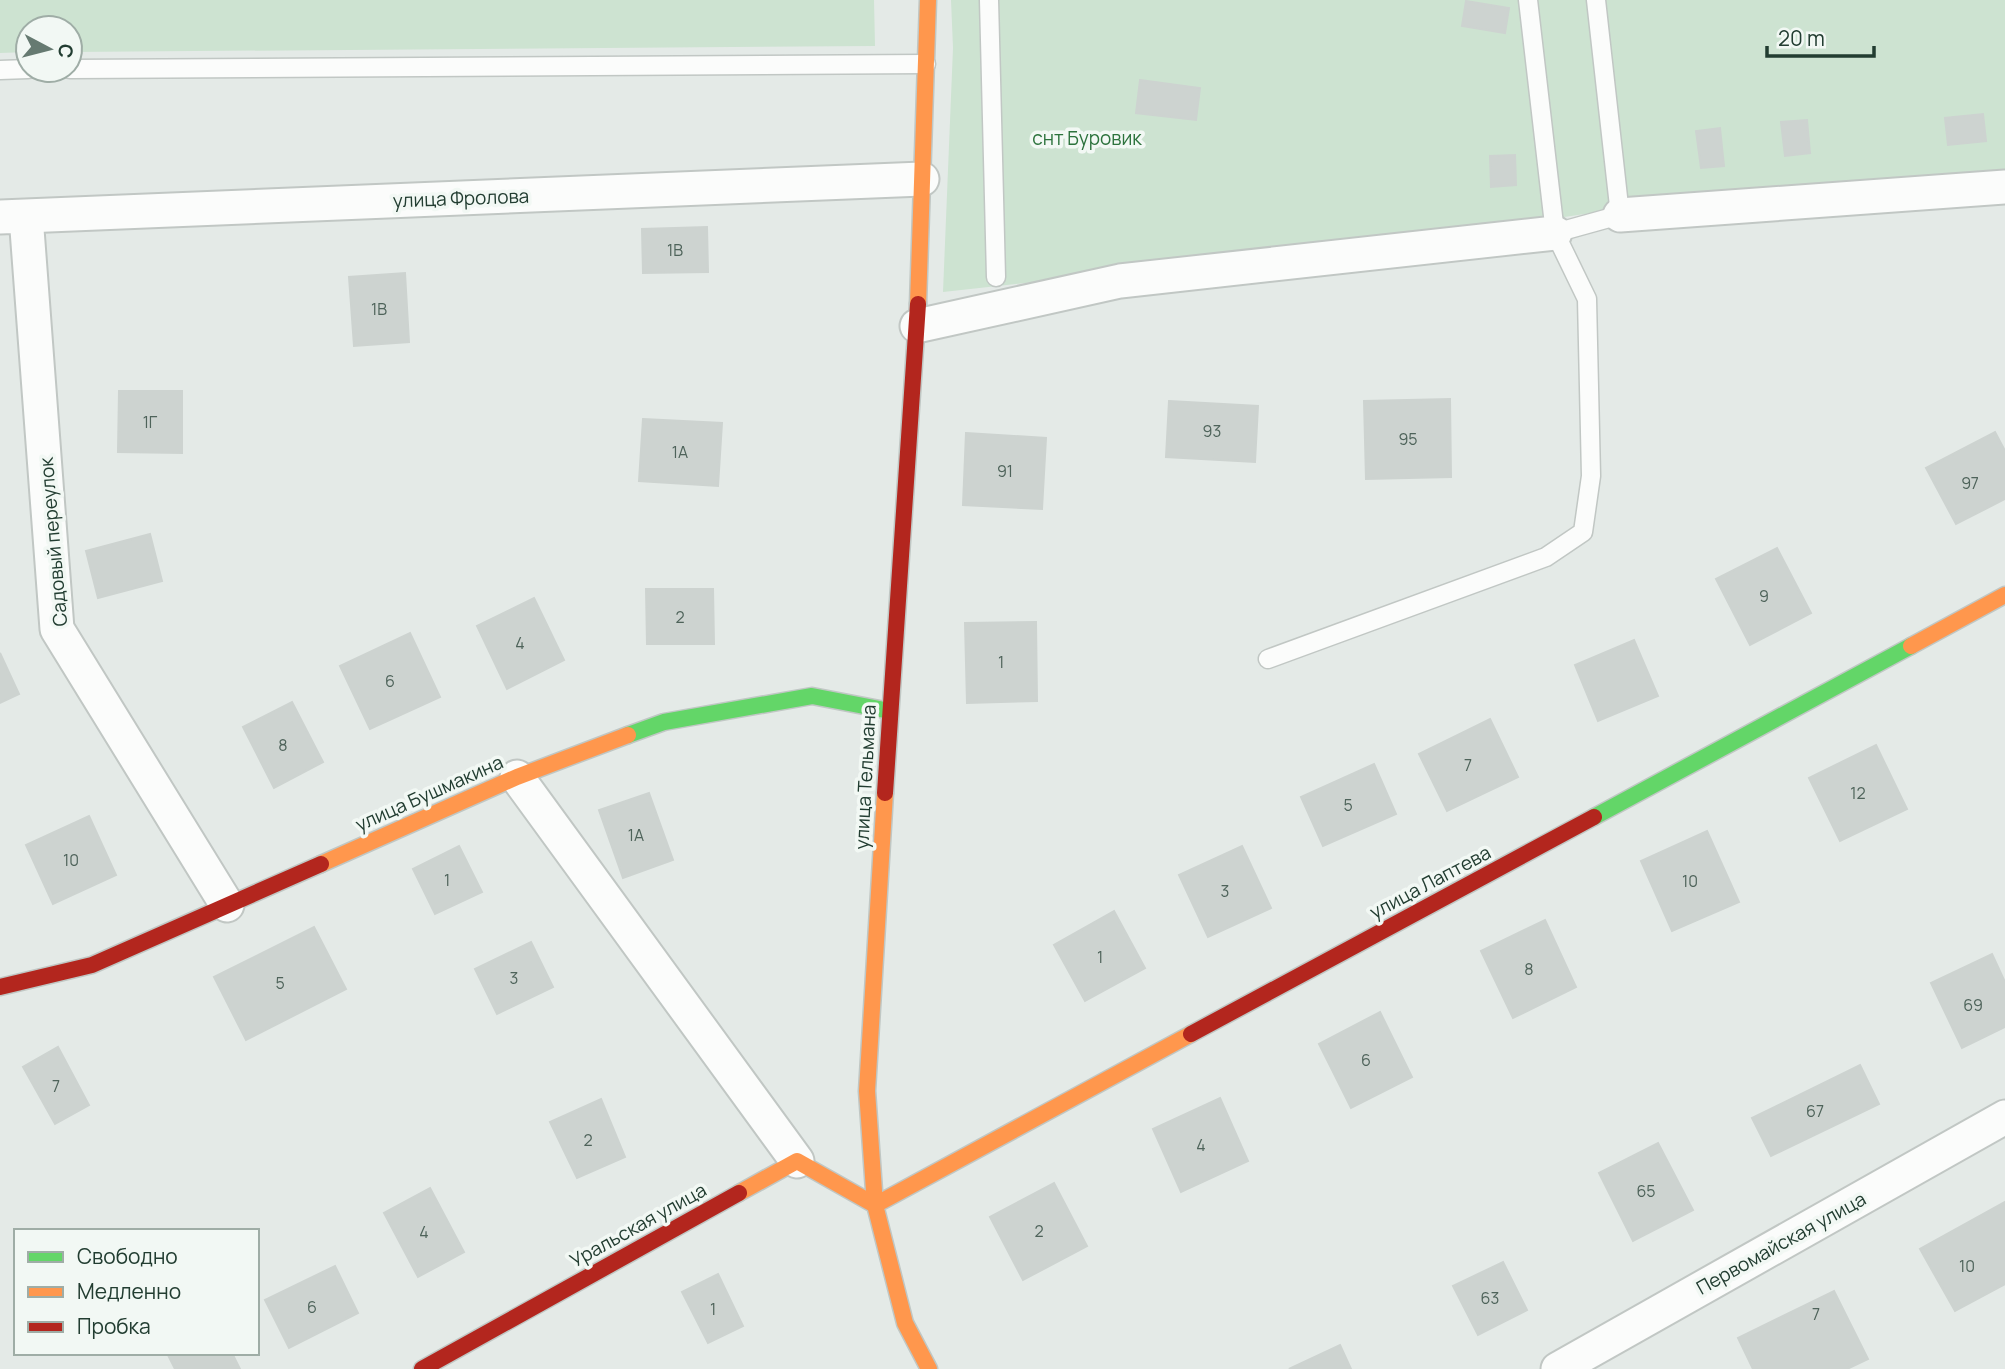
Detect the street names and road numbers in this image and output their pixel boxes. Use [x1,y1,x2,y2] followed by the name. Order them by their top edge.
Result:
[392,183,530,213] street label: улица Фролова
[33,456,73,628] street label: Садовый переулок
[848,704,882,850] street label: улица Тельмана
[351,749,507,837] street label: улица Бушмакина
[1365,839,1495,925] street label: улица Лаптева
[565,1177,711,1273] street label: Уральская улица
[1692,1186,1870,1300] street label: Первомайская улица

